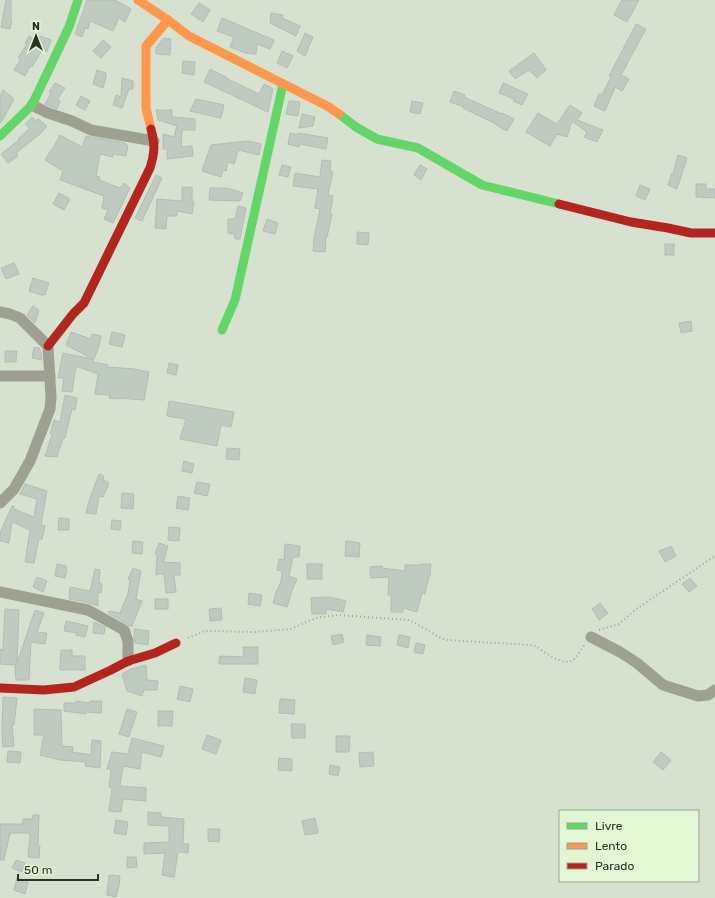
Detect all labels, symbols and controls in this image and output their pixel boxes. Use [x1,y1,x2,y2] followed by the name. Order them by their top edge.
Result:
[16,16,56,56] north arrow
[32,20,40,33] text: N
[559,810,699,882] legend
[595,819,623,833] text: Livre
[595,839,627,853] text: Lento
[18,856,98,882] scale bar
[595,859,634,873] text: Parado
[24,863,52,877] text: 50 m

